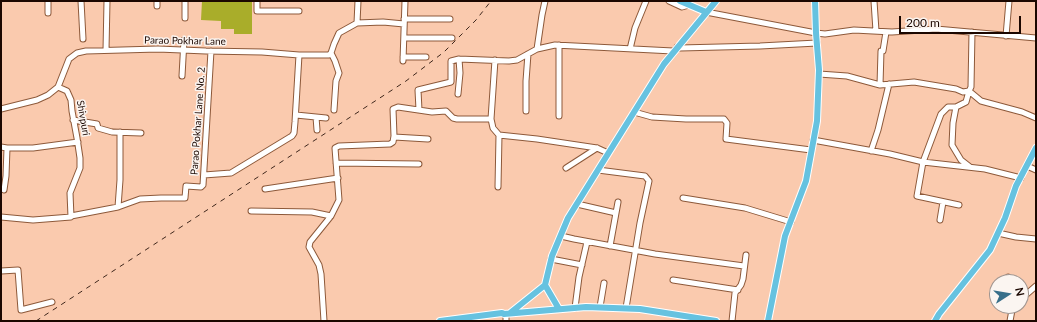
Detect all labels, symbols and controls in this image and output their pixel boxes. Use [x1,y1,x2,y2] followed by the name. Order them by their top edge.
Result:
[901,8,1023,34] scale bar
[906,15,940,30] text: 200 m
[144,34,226,48] street label: Parao Pokhar Lane
[188,67,208,175] street label: Parao Pokhar Lane No. 2
[74,99,92,137] street label: Shivpuri
[989,274,1029,314] north arrow
[1013,286,1027,297] text: N

